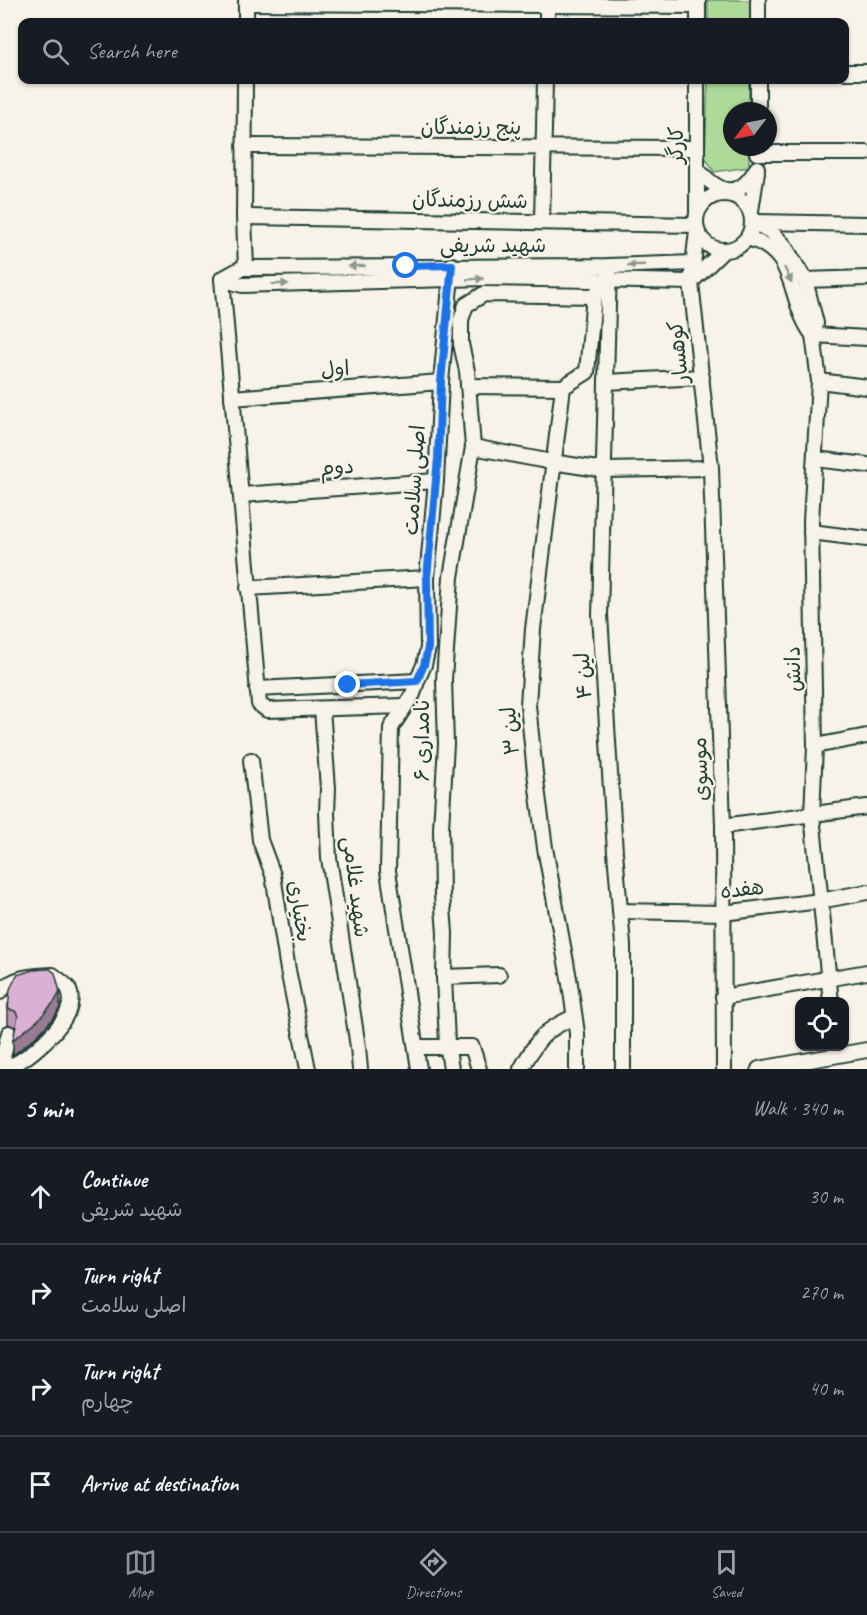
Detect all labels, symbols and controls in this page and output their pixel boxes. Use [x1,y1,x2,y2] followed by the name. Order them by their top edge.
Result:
[18,18,849,84] search box
[39,35,72,68] icon: search
[87,37,177,65] text: Search here
[723,102,777,156] north arrow
[421,114,521,141] street label: پنج رزمندگان
[663,126,689,166] street label: کارگر
[412,186,528,214] street label: شش رزمندگان
[440,232,546,259] street label: شهید شریفی
[392,252,418,278] route start
[626,260,645,270] one-way arrow
[347,262,366,271] one-way arrow
[783,267,792,284] one-way arrow
[465,274,484,283] one-way arrow
[270,279,289,289] one-way arrow
[662,319,694,387] street label: کوهسار
[319,355,351,383] street label: اول
[397,424,432,536] street label: اصلی سلامت
[319,453,355,484] street label: دوم
[780,646,806,692] street label: دانش
[569,652,597,700] street label: لین ۴
[334,671,360,697] route end
[409,698,435,782] street label: نامداری ۶
[495,706,525,756] street label: لین ۳
[686,737,714,801] street label: موسوی
[336,835,375,939] street label: شهید غلامی
[719,874,765,904] street label: هفده
[282,878,318,944] street label: بختیاری
[795,997,849,1051] map controls
[795,997,849,1051] button: locate
[24,1092,73,1125] text: 5 min
[753,1096,843,1121] text: Walk · 340 m
[81,1166,147,1194] text: Continue
[24,1180,57,1213] icon: ahead
[809,1184,843,1209] text: 30 m
[81,1197,183,1222] text: شهید شریفی
[81,1262,158,1290] text: Turn right
[24,1276,57,1309] icon: right
[800,1280,843,1305] text: 270 m
[81,1293,186,1318] text: اصلی سلامت
[81,1358,158,1386] text: Turn right
[24,1372,57,1405] icon: right
[809,1376,843,1401] text: 40 m
[81,1389,134,1414] text: چهارم
[24,1468,57,1501] icon: arrive
[81,1470,238,1498] text: Arrive at destination
[124,1546,157,1602] tab: Map
[406,1546,461,1602] tab: Directions
[710,1546,743,1602] tab: Saved

